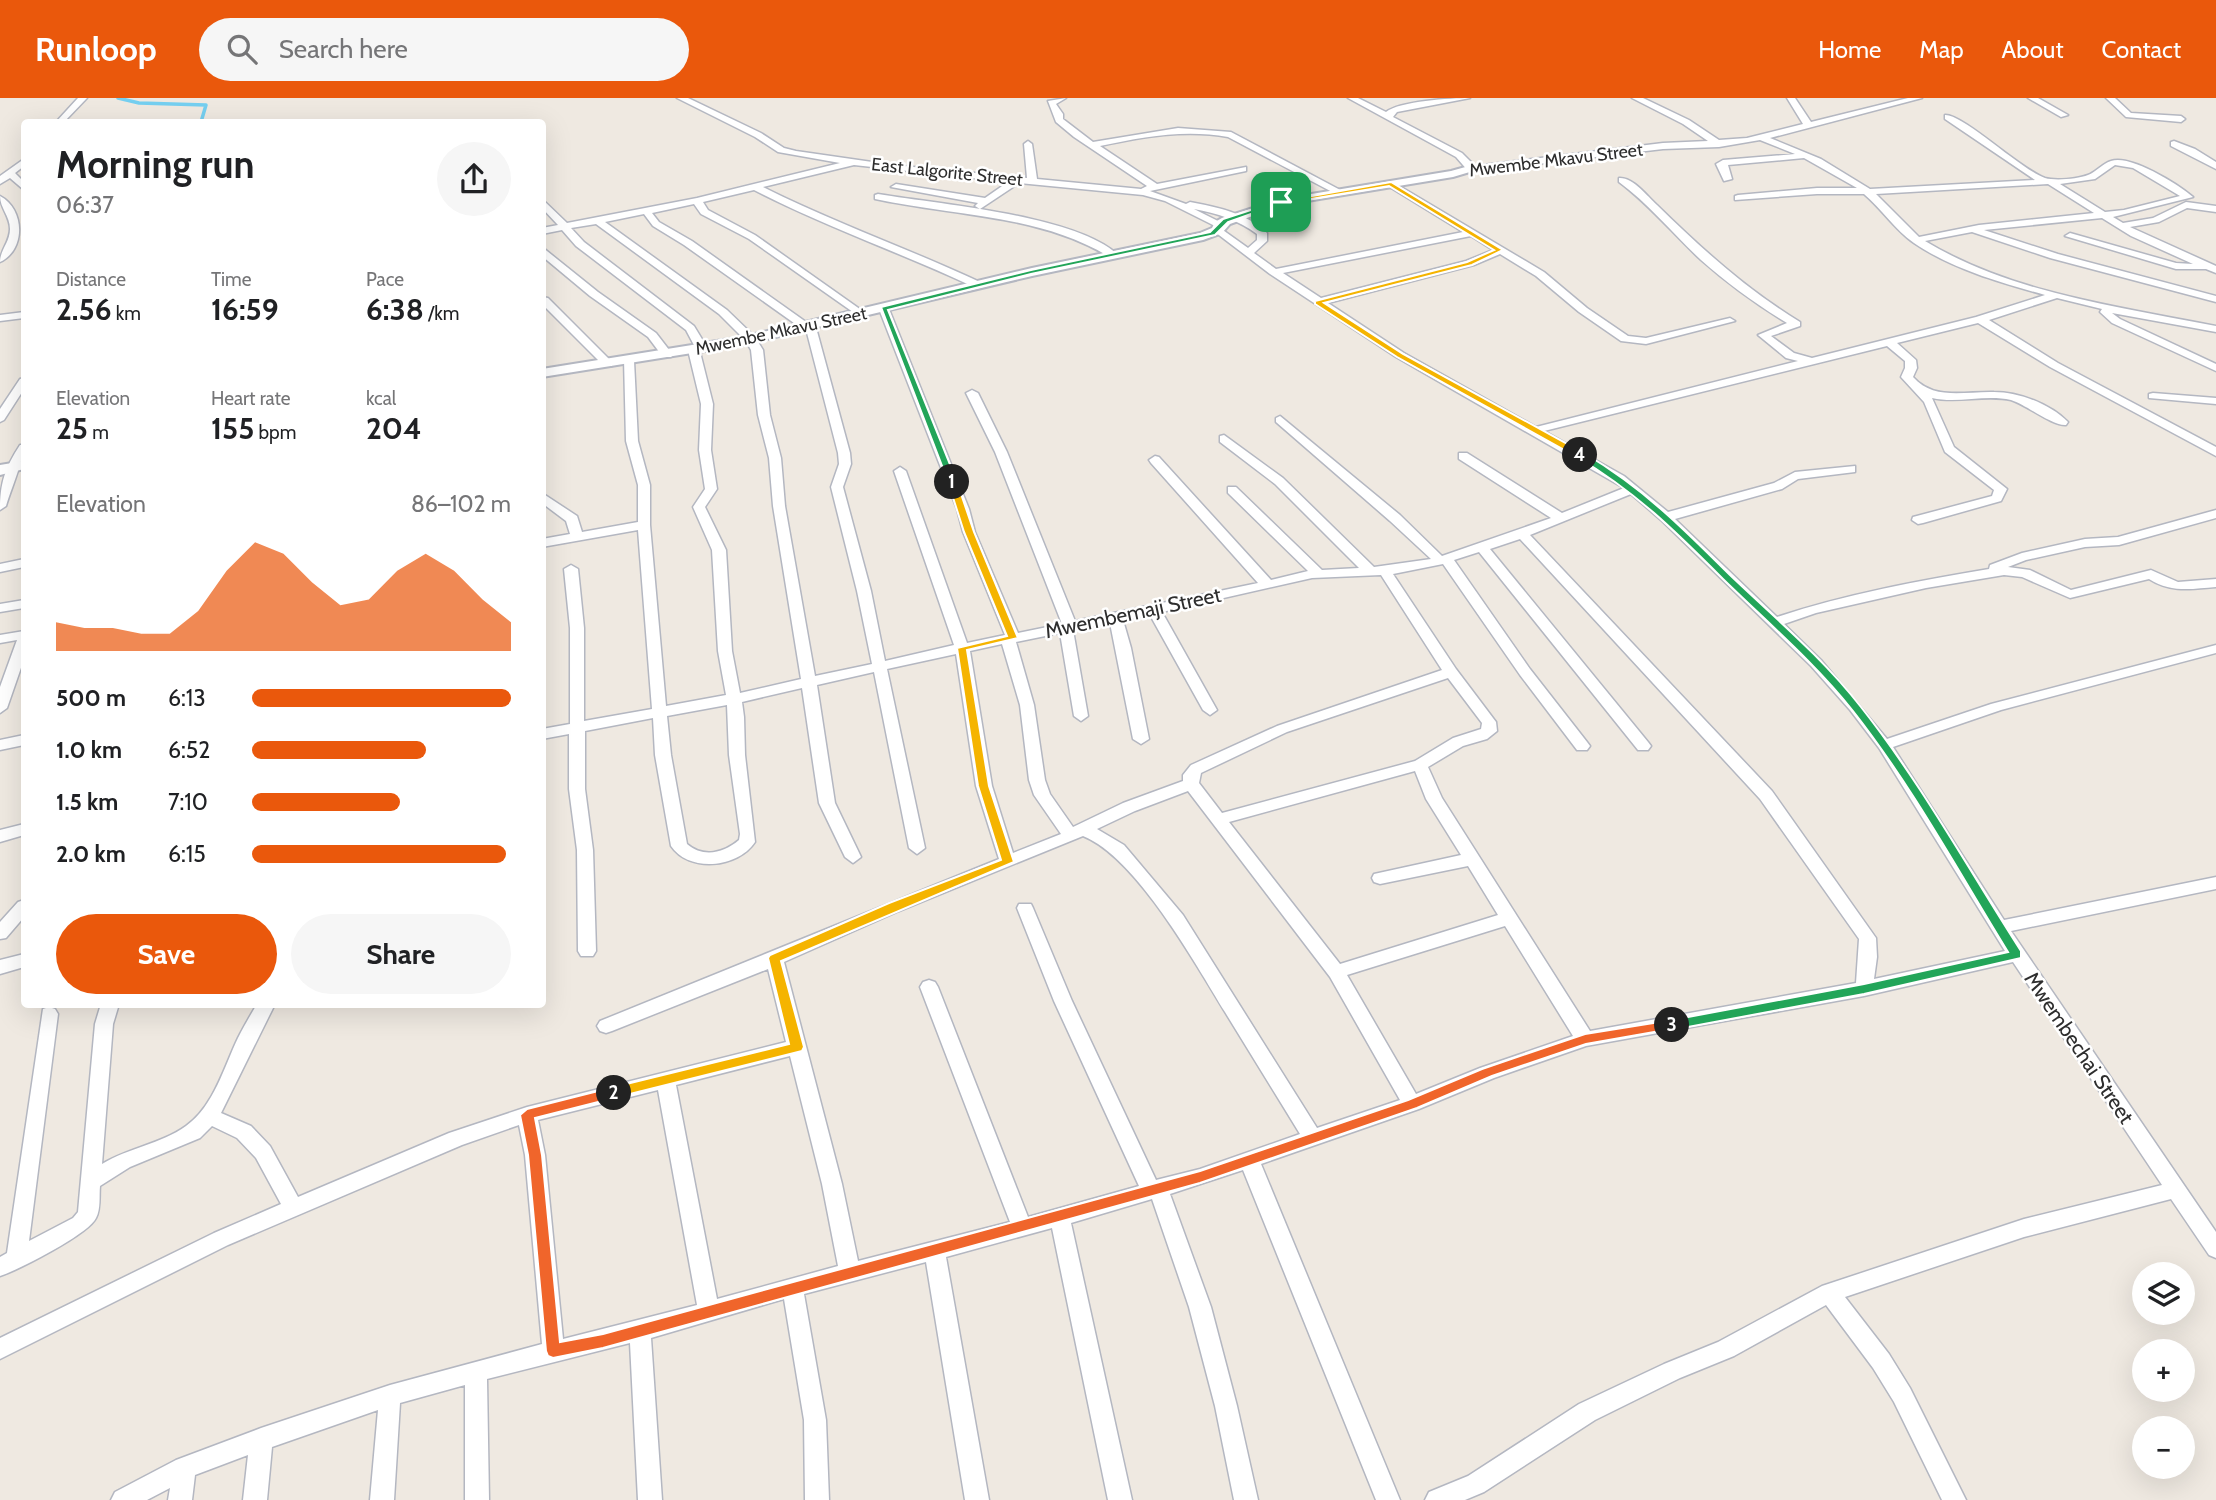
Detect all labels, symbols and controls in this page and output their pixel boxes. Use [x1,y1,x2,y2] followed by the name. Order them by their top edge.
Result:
[199,18,689,81] search box
[35,29,157,69] text: Runloop
[223,30,261,68] icon: search
[279,33,408,65] text: Search here
[1818,35,1881,64] text: Home
[1919,35,1964,64] text: Map
[2002,35,2064,64] text: About
[2102,35,2181,64] text: Contact
[1468,138,1644,182] street label: Mwembe Mkavu Street
[56,141,255,188] text: Morning run
[437,142,511,216] button: share
[870,153,1024,191] street label: East Lalgorite Street
[1251,172,1311,232] pin
[1262,183,1300,221] icon: arrive
[56,191,114,219] text: 06:37
[56,268,126,291] text: Distance
[211,268,251,291] text: Time
[366,268,404,291] text: Pace
[56,291,112,328] text: 2.56
[211,291,279,328] text: 16:59
[366,291,424,328] text: 6:38
[112,302,141,325] text: km
[424,302,459,325] text: /km
[693,302,869,360] street label: Mwembe Mkavu Street
[56,387,130,410] text: Elevation
[211,387,291,410] text: Heart rate
[366,387,396,410] text: kcal
[56,410,88,447] text: 25
[211,410,254,447] text: 155
[366,410,422,447] text: 204
[88,421,109,444] text: m
[254,421,296,444] text: bpm
[1562,438,1598,472] pin: 4
[1574,443,1585,466] text: 4
[934,464,970,500] pin: 1
[948,470,955,493] text: 1
[56,490,146,518] text: Elevation
[411,490,511,518] text: 86–102 m
[1043,582,1223,644] street label: Mwembemaji Street
[56,684,126,712] text: 500 m
[168,684,206,712] text: 6:13
[56,736,122,764] text: 1.0 km
[168,736,210,764] text: 6:52
[56,788,118,816] text: 1.5 km
[168,788,208,816] text: 7:10
[56,840,126,868] text: 2.0 km
[168,840,206,868] text: 6:15
[56,914,277,994] button: Save
[291,914,511,994] button: Share
[2019,967,2139,1128] street label: Mwembechai Street
[1654,1007,1690,1042] pin: 3
[1666,1013,1677,1036] text: 3
[596,1076,632,1110] pin: 2
[608,1081,619,1104] text: 2
[2132,1262,2195,1479] map controls
[2132,1262,2195,1325] button: layers
[2132,1339,2195,1402] button: +
[2132,1416,2195,1479] button: −

